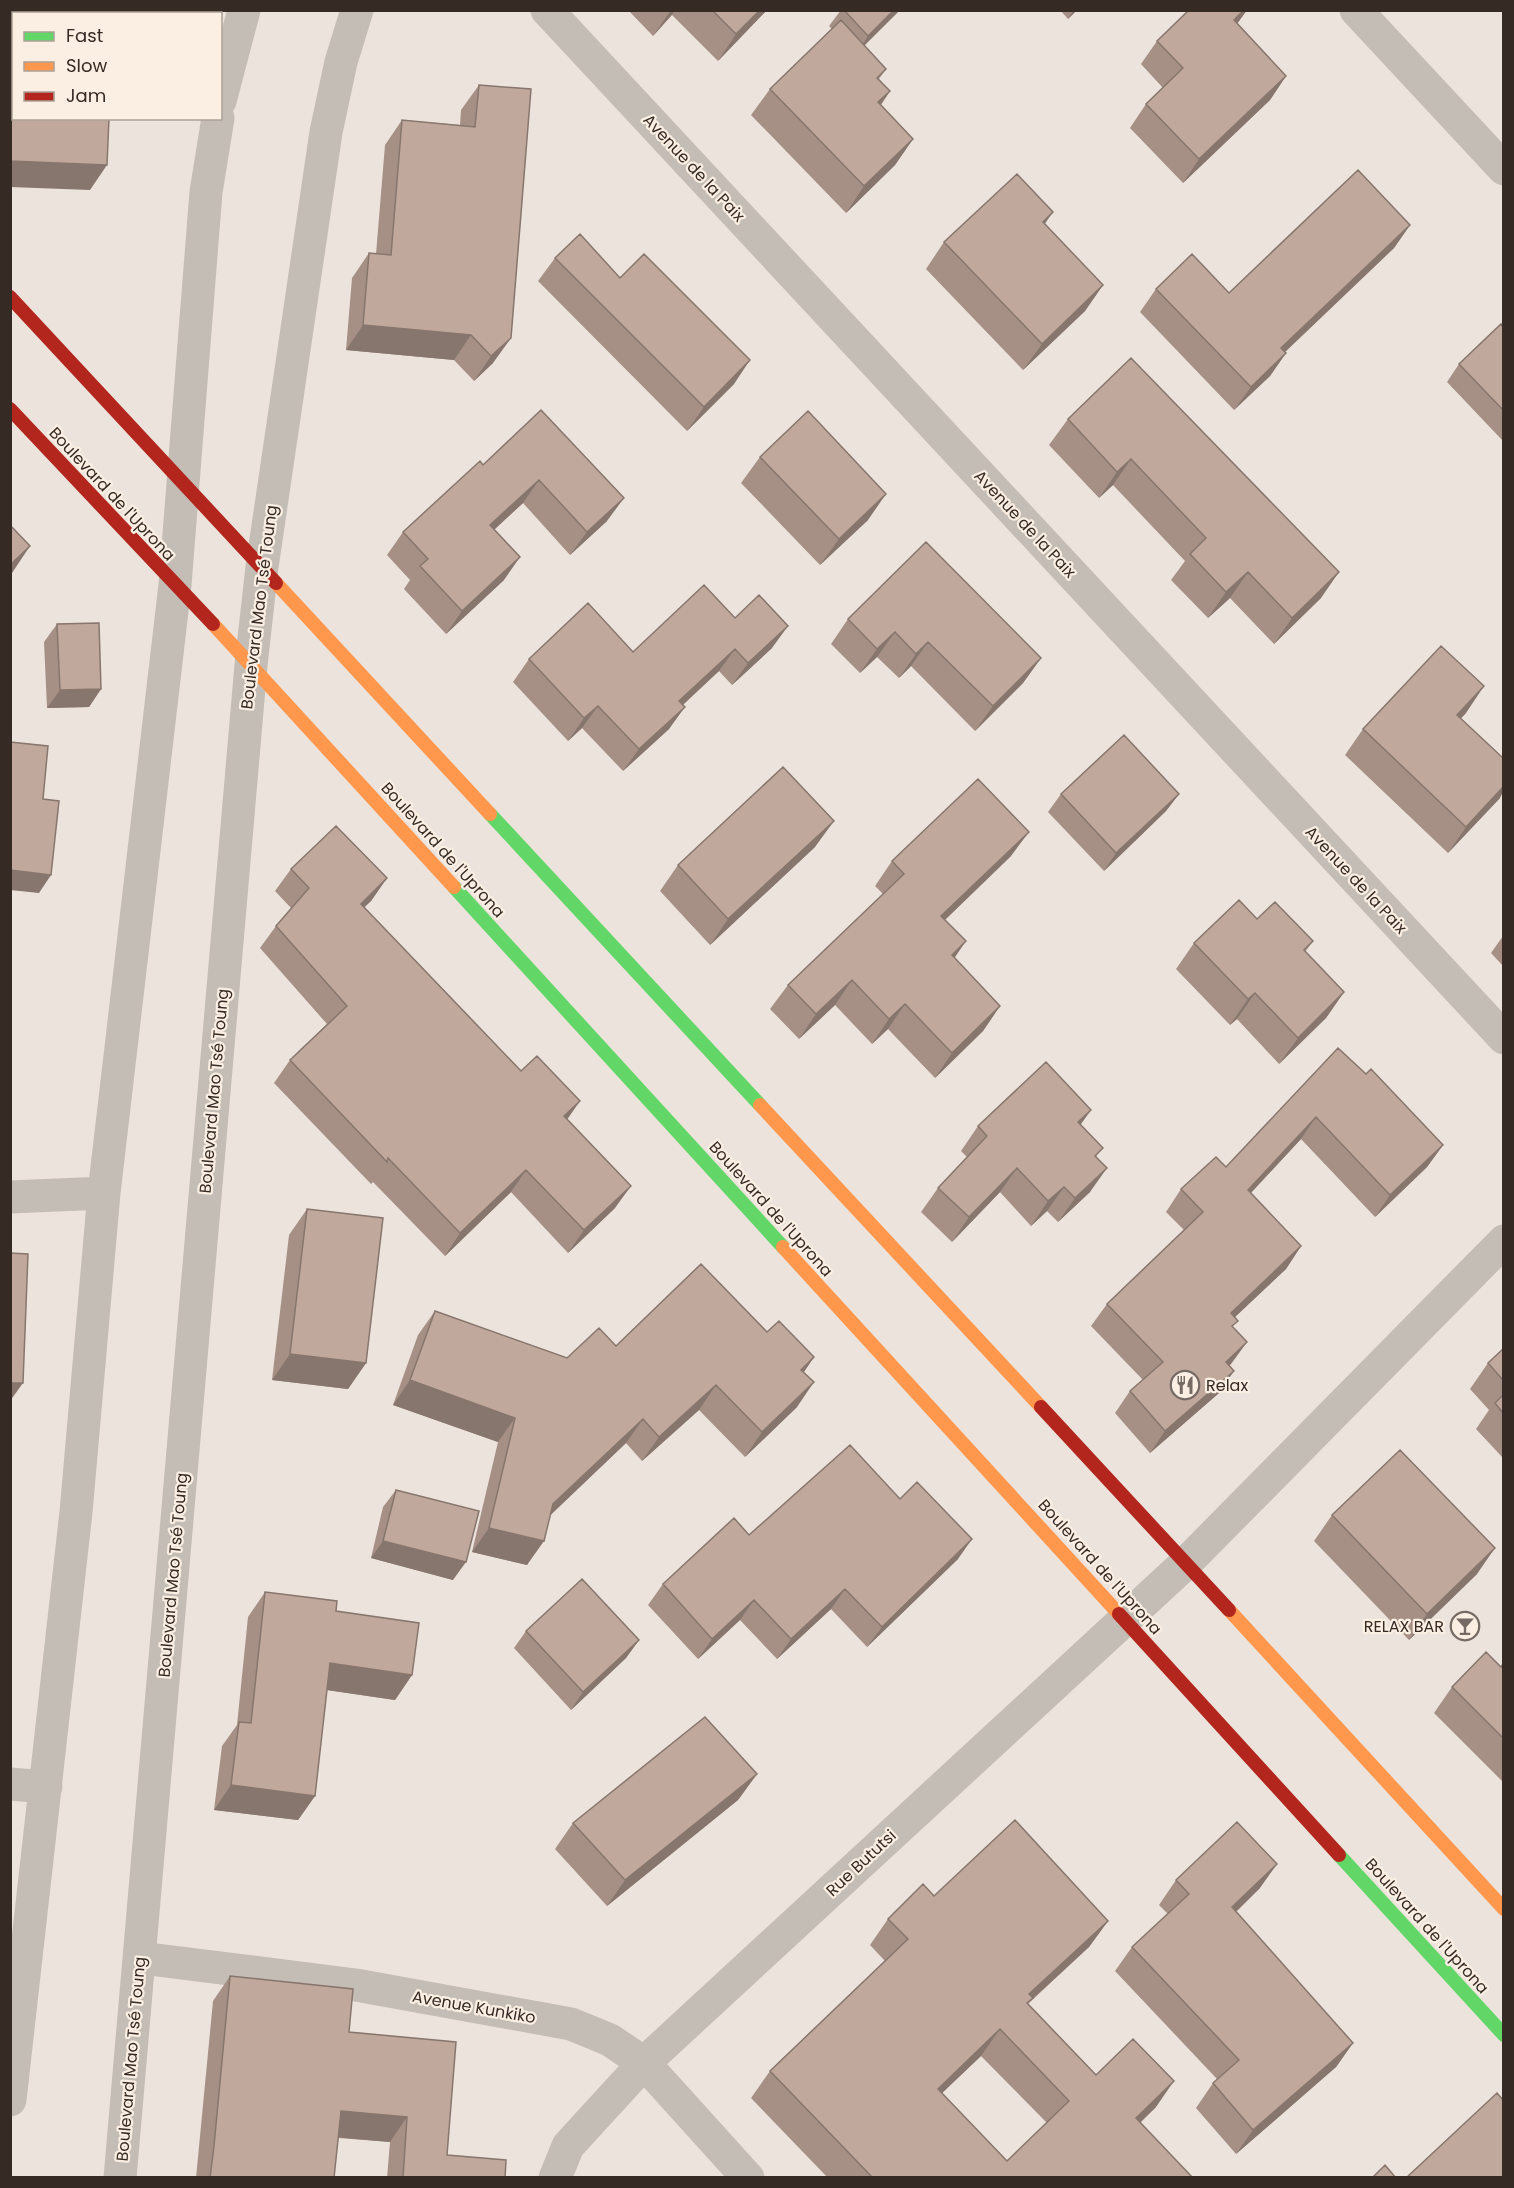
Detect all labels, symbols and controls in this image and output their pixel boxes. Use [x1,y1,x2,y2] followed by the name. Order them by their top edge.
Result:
[12,12,222,120] legend
[66,23,103,48] text: Fast
[66,53,108,78] text: Slow
[66,83,106,108] text: Jam
[638,109,750,227] street label: Avenue de la Paix
[44,422,180,566] street label: Boulevard de l'Uprona
[969,465,1081,583] street label: Avenue de la Paix
[235,504,283,710] street label: Boulevard Mao Tsé Toung
[376,777,510,923] street label: Boulevard de l'Uprona
[1300,821,1412,939] street label: Avenue de la Paix
[194,988,234,1194] street label: Boulevard Mao Tsé Toung
[704,1136,838,1282] street label: Boulevard de l'Uprona
[1169,1369,1201,1401] restaurant icon: Relax
[1206,1374,1248,1397] place label: Relax
[153,1472,193,1678] street label: Boulevard Mao Tsé Toung
[1033,1494,1167,1640] street label: Boulevard de l'Uprona
[1449,1610,1481,1642] bar icon: RELAX BAR
[1364,1615,1444,1638] place label: RELAX BAR
[821,1824,901,1902] street label: Rue Bututsi
[1360,1853,1494,1999] street label: Boulevard de l'Uprona
[111,1956,151,2162] street label: Boulevard Mao Tsé Toung
[410,1985,538,2029] street label: Avenue Kunkiko

